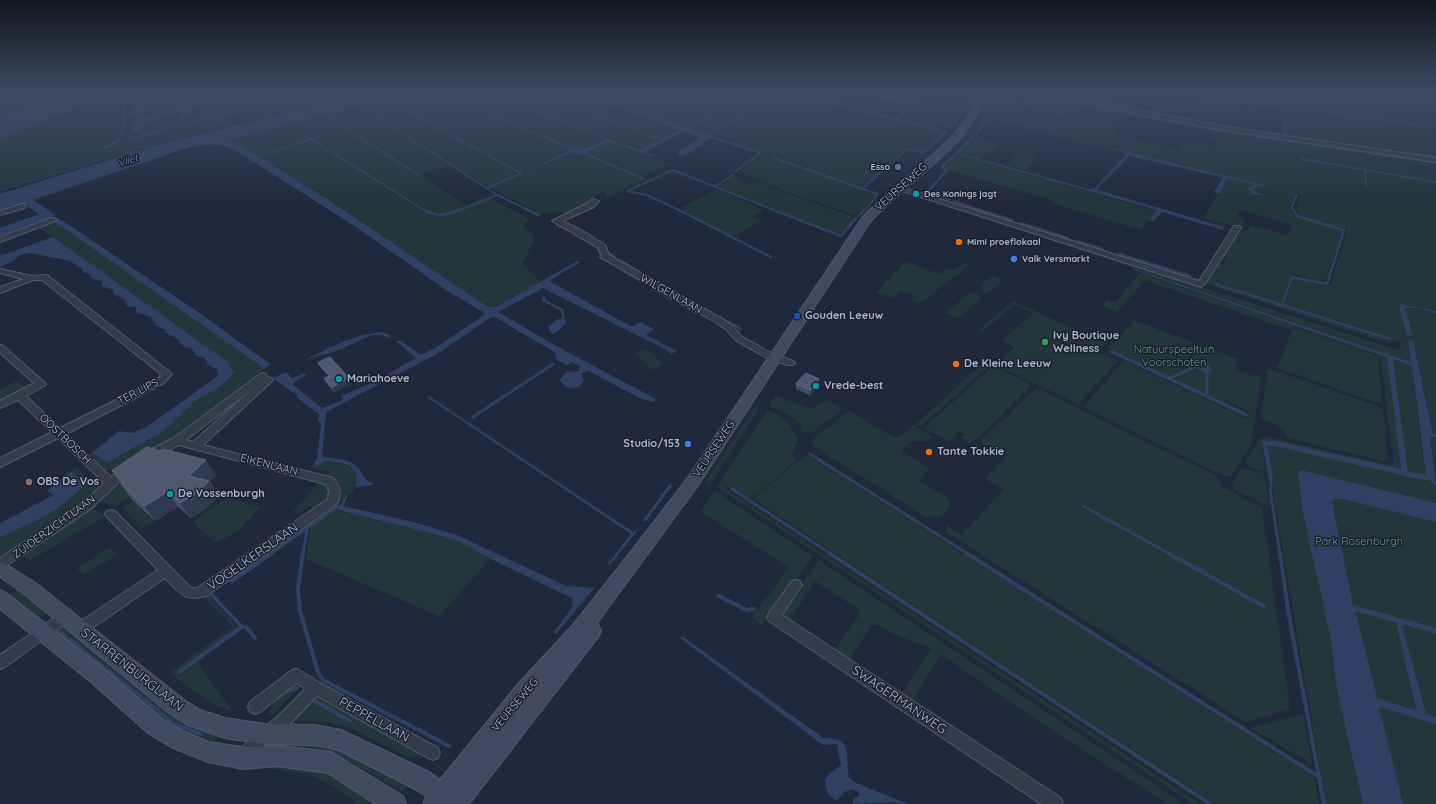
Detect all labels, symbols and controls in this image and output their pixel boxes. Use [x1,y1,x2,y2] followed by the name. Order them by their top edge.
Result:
[117,152,139,170] water label: Vliet
[872,160,930,214] street label: VEURSEWEG
[871,162,890,172] place label: Esso
[893,162,903,172] marker: Esso
[911,189,921,199] marker: Des Konings jagt
[924,189,997,199] place label: Des Konings jagt
[954,237,964,247] marker: Mimi proeflokaal
[967,237,1041,247] place label: Mimi proeflokaal
[1009,254,1019,264] marker: Valk Versmarkt
[1022,254,1090,264] place label: Valk Versmarkt
[638,271,704,317] street label: WILGENLAAN
[805,309,883,323] place label: Gouden Leeuw
[792,311,802,321] marker: Gouden Leeuw
[1053,329,1119,355] place label: Ivy Boutique Wellness
[1040,337,1050,347] marker: Ivy Boutique Wellness
[1134,343,1214,369] park label: Natuurspeeltuin Voorschoten
[964,357,1051,371] place label: De Kleine Leeuw
[951,359,961,369] marker: De Kleine Leeuw
[347,372,410,386] place label: Mariahoeve
[334,374,344,384] marker: Mariahoeve
[115,376,161,408] street label: TER LIPS
[824,379,883,393] place label: Vrede-best
[811,381,821,391] marker: Vrede-best
[36,411,94,467] street label: OOSTBOSCH
[690,418,738,480] street label: VEURSEWEG
[623,437,680,451] place label: Studio/153
[683,439,693,449] marker: Studio/153
[937,445,1004,459] place label: Tante Tokkie
[924,447,934,457] marker: Tante Tokkie
[239,451,299,479] street label: EIKENLAAN
[37,475,99,489] place label: OBS De Vos
[24,477,34,487] marker: OBS De Vos
[178,487,265,501] place label: De Vossenburgh
[165,489,175,499] marker: De Vossenburgh
[10,493,98,561] street label: ZUIDERZICHTLAAN
[205,520,301,594] street label: VOGELKERSLAAN
[1315,535,1403,549] park label: Park Rosenburgh
[78,625,186,715] street label: STARRENBURGLAAN
[849,663,949,737] street label: SWAGERMANWEG
[489,676,541,734] street label: VEURSEWEG
[336,694,412,746] street label: PEPPELLAAN

